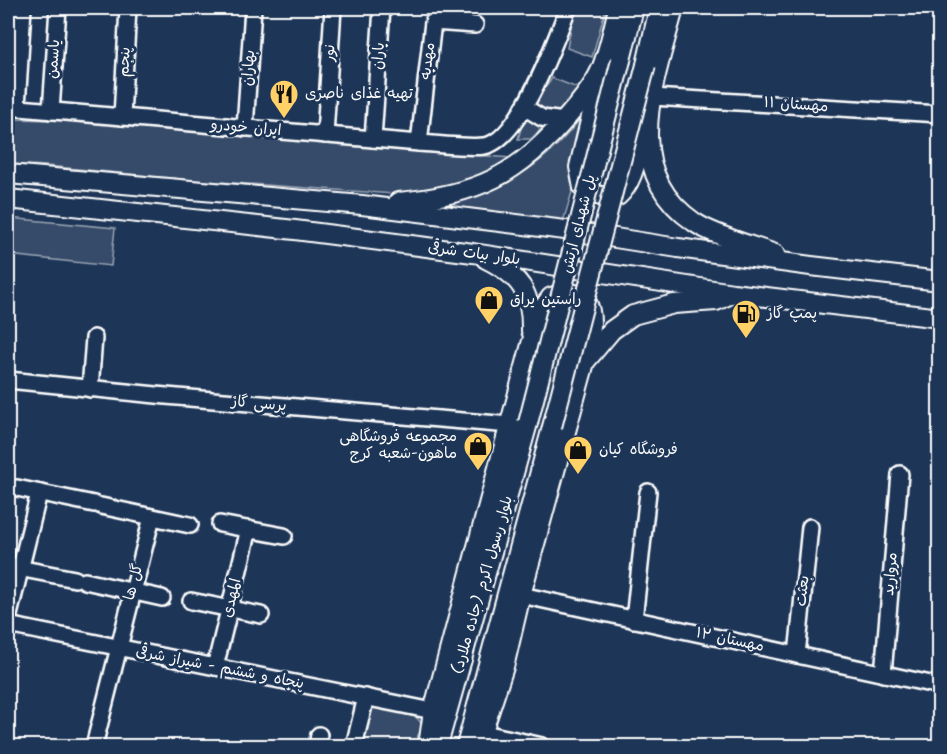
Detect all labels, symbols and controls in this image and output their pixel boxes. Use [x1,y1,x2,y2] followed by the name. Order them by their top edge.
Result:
[41,38,67,80] street label: یاسمن
[366,41,392,71] street label: یاران
[414,41,442,81] street label: مهدیه
[318,44,342,63] street label: نور
[112,46,138,78] street label: پنجم
[236,49,262,87] street label: بهاران
[268,78,300,120] restaurant icon: تهیه غذای ناصری
[305,82,414,106] place label: تهیه غذای ناصری
[763,91,829,119] street label: مهستان ۱۱
[209,113,282,143] street label: ایران خودرو
[555,172,603,276] street label: پل شهدای ارتش
[426,236,522,272] street label: بلوار بیات شرقی
[473,284,505,326] shop icon: راستین یراق
[510,288,581,312] place label: راستین یراق
[730,298,762,340] fuel station icon: پمپ گاز
[766,302,817,326] place label: پمپ گاز
[230,390,287,418] street label: پرسی گاز
[339,425,457,466] place label: مجموعه فروشگاهی ماهون-شعبه کرج
[462,430,494,472] shop icon: مجموعه فروشگاهی ماهون-شعبه کرج
[562,434,594,476] shop icon: فروشگاه کیان
[599,438,678,462] place label: فروشگاه کیان
[446,493,520,677] street label: بلوار رسول اکرم (جاده ملارد)
[877,551,905,597] street label: مروارید
[118,561,150,603] street label: گل ها
[789,574,817,608] street label: بعثت
[216,576,248,620] street label: المهدی
[694,621,766,659] street label: مهستان ۱۲
[134,640,306,696] street label: پنجاه و ششم - شیراز شرقی

